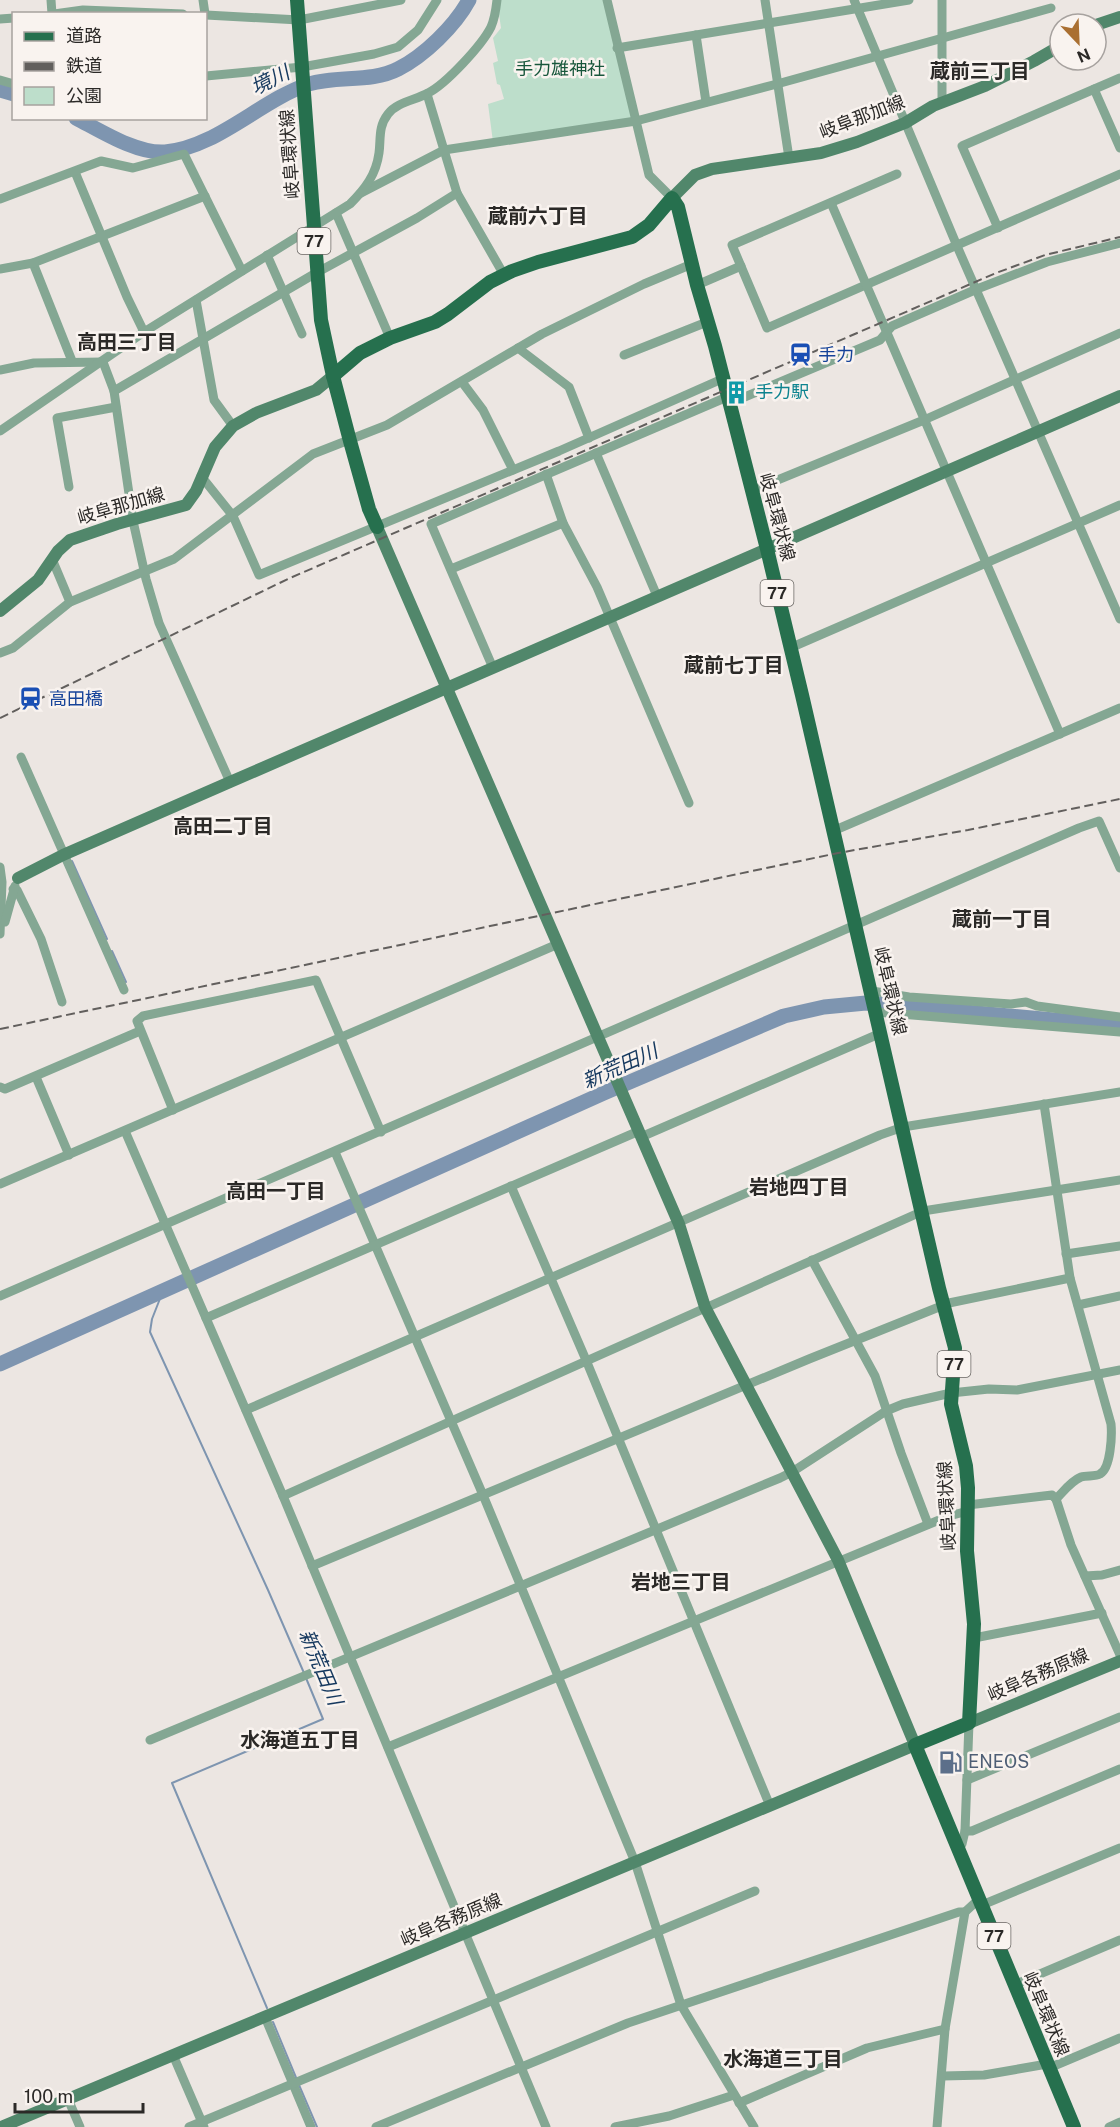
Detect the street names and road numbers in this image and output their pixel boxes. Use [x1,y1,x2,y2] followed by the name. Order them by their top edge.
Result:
[816,91,908,142] street label: 岐阜那加線
[276,108,303,200] street label: 岐阜環状線
[298,228,330,254] road number: 77
[756,471,799,563] street label: 岐阜環状線
[75,483,167,528] street label: 岐阜那加線
[760,580,794,606] road number: 77
[870,945,911,1037] street label: 岐阜環状線
[938,1351,970,1377] road number: 77
[934,1461,959,1552] street label: 岐阜環状線
[984,1644,1092,1705] street label: 岐阜各務原線
[397,1889,505,1950] street label: 岐阜各務原線
[978,1923,1010,1949] road number: 77
[1019,1968,1074,2059] street label: 岐阜環状線

